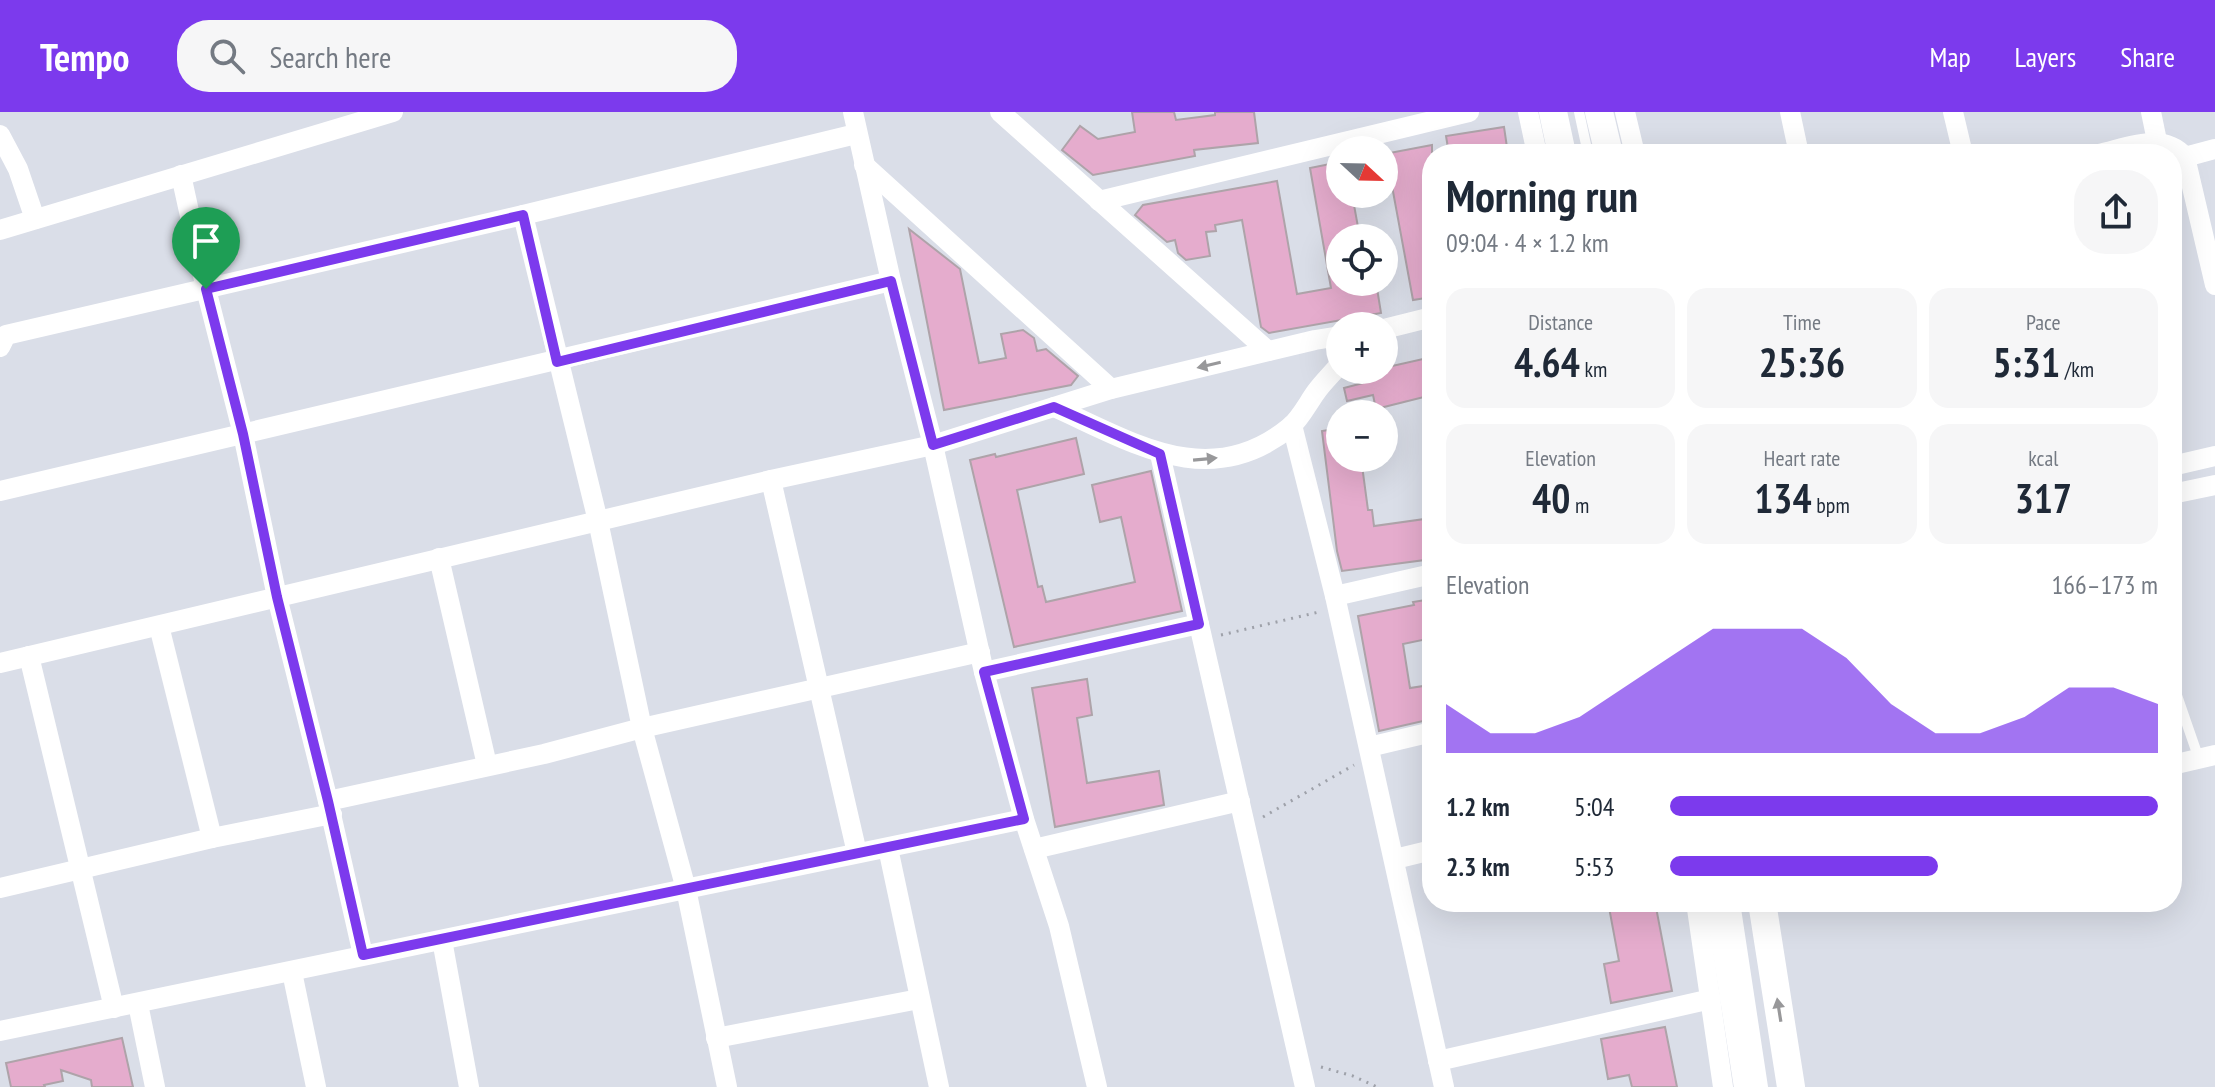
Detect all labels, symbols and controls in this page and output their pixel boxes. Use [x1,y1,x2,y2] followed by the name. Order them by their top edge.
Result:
[177,20,737,92] search box
[40,32,129,81] text: Tempo
[205,34,249,78] icon: search
[269,37,391,76] text: Search here
[1929,38,1971,75] text: Map
[2015,38,2076,75] text: Layers
[2120,38,2175,75] text: Share
[1326,136,1398,208] north arrow
[1326,136,1398,472] map controls
[1446,167,1638,224] text: Morning run
[2074,170,2158,254] button: share
[172,207,240,289] pin
[184,219,228,263] icon: arrive
[1326,224,1398,296] button: locate
[1446,226,1609,259] text: 09:04 · 4 × 1.2 km
[1528,308,1593,336] text: Distance
[1783,308,1821,336] text: Time
[2026,308,2061,336] text: Pace
[1326,312,1398,384] button: +
[1514,336,1580,388] text: 4.64
[1759,336,1845,388] text: 25:36
[1993,336,2060,388] text: 5:31
[1580,355,1607,383] text: km
[2060,355,2094,383] text: /km
[1197,359,1222,372] one-way arrow
[1326,400,1398,472] button: −
[1525,444,1596,472] text: Elevation
[1764,444,1840,472] text: Heart rate
[2028,444,2058,472] text: kcal
[1193,452,1218,465] one-way arrow
[1532,472,1570,524] text: 40
[1754,472,1812,524] text: 134
[2015,472,2072,524] text: 317
[1570,491,1589,519] text: m
[1812,491,1850,519] text: bpm
[1446,568,1529,601] text: Elevation
[2052,568,2158,601] text: 166–173 m
[1446,790,1510,823] text: 1.2 km
[1574,790,1614,823] text: 5:04
[1446,850,1510,883] text: 2.3 km
[1574,850,1614,883] text: 5:53
[1772,997,1785,1022] one-way arrow

